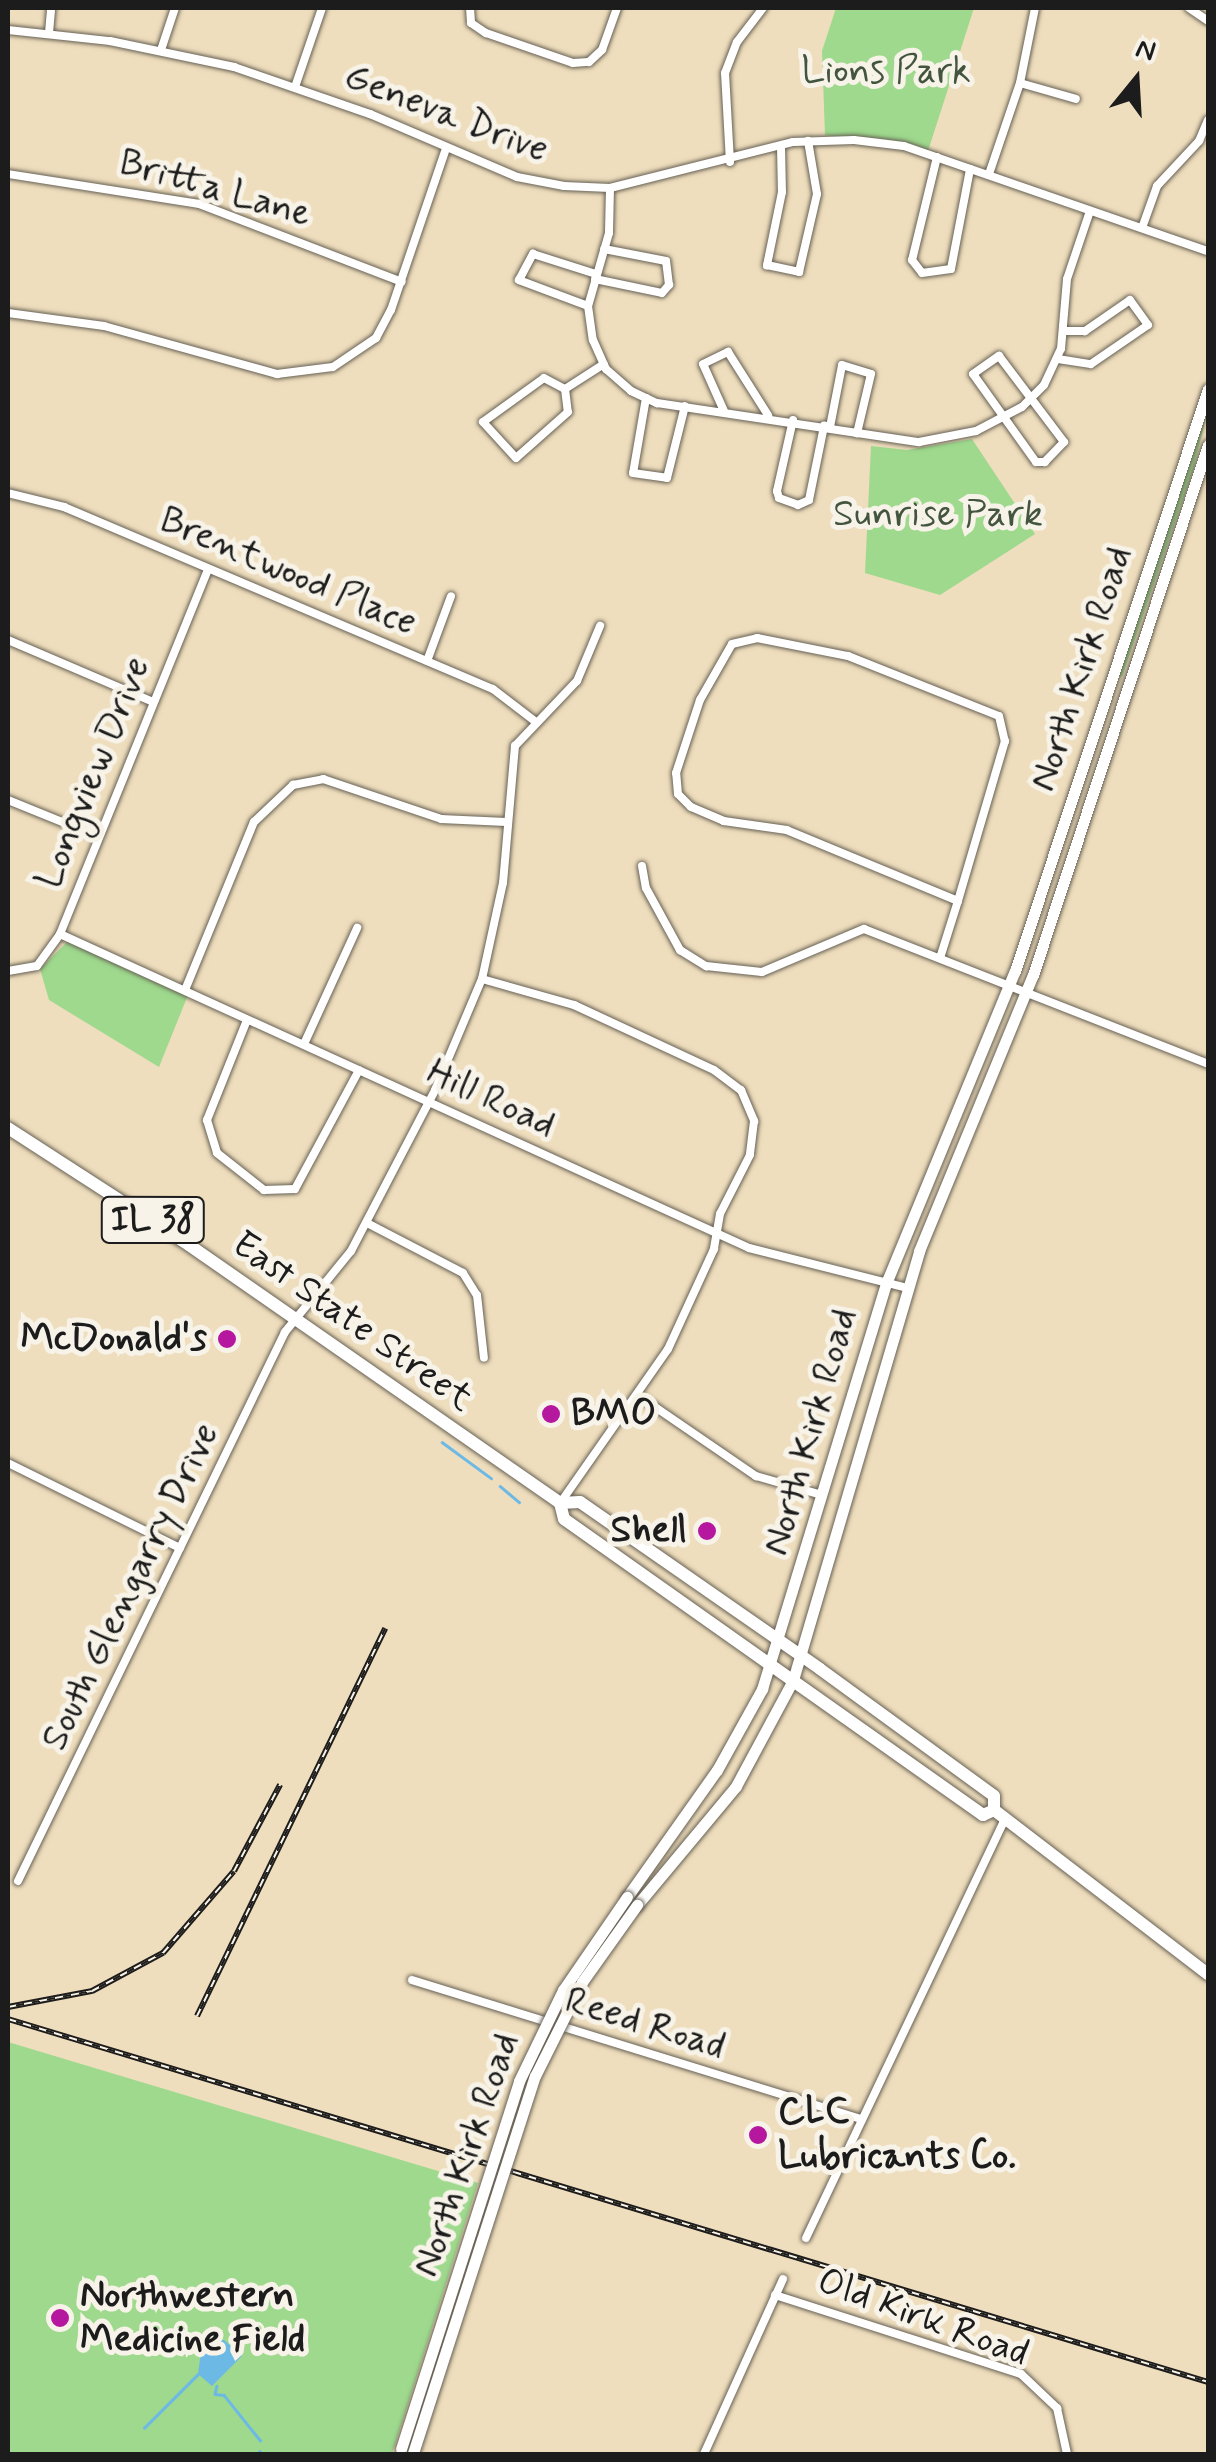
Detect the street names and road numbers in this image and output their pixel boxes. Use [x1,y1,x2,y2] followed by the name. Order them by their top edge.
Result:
[338,54,554,174] street label: Geneva Drive
[114,140,316,238] street label: Britta Lane
[153,497,423,647] street label: Brentwood Place
[1021,541,1143,797] street label: North Kirk Road
[27,652,161,894] street label: Longview Drive
[419,1049,563,1149] street label: Hill Road
[100,1190,206,1250] road number: IL 38
[223,1222,481,1422] street label: East State Street
[754,1303,868,1561] street label: North Kirk Road
[32,1417,230,1757] street label: South Glengarry Drive
[560,1978,730,2070] street label: Reed Road
[404,2027,530,2283] street label: North Kirk Road
[811,2259,1035,2377] street label: Old Kirk Road

